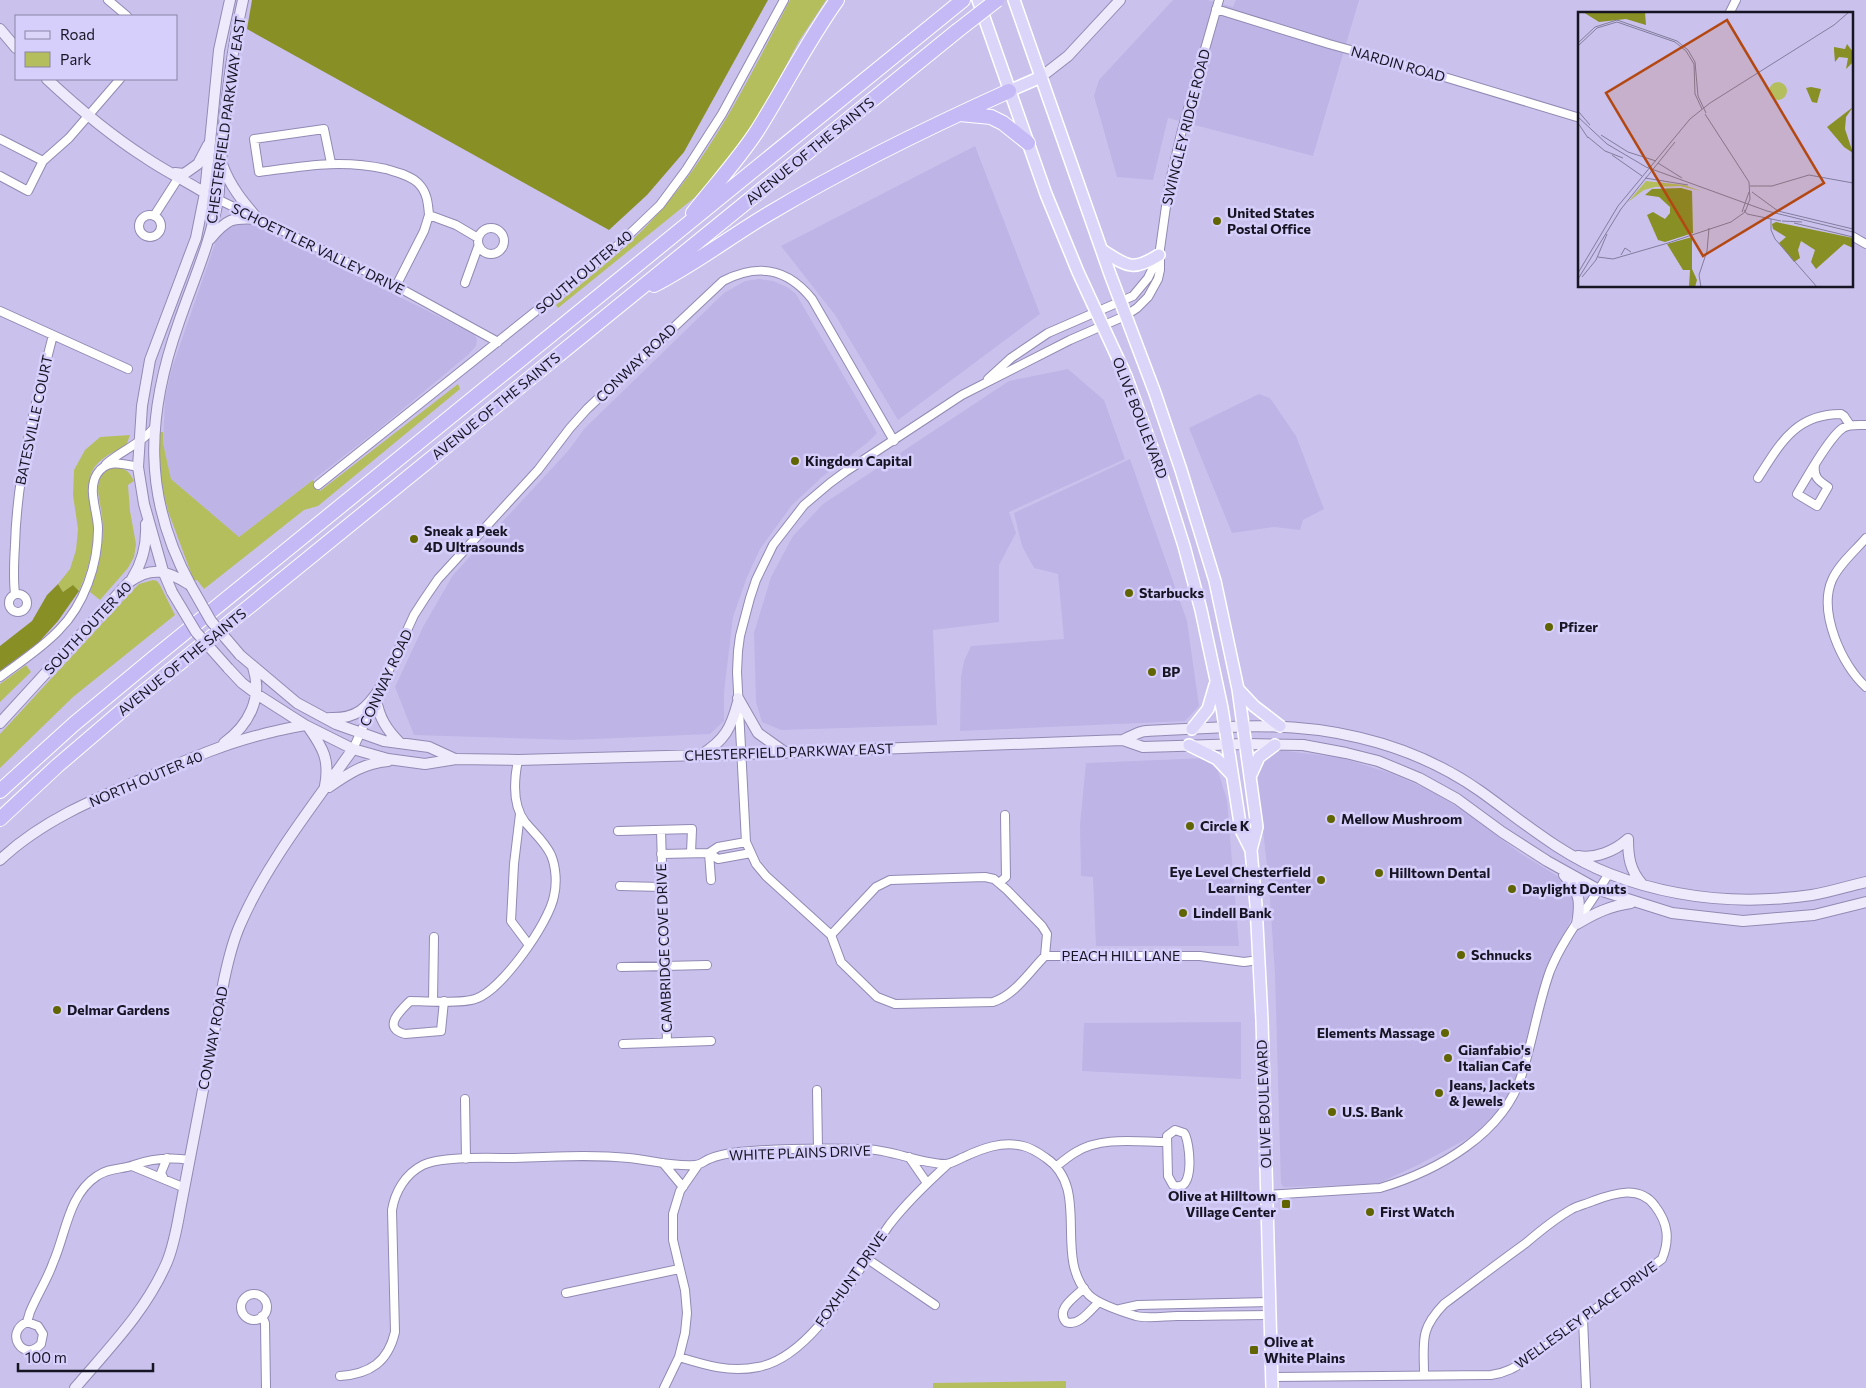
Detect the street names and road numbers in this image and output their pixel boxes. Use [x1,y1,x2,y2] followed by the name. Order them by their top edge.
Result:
[203,15,248,225] street label: CHESTERFIELD PARKWAY EAST
[1349,42,1447,85] street label: NARDIN ROAD
[1158,47,1213,207] street label: SWINGLEY RIDGE ROAD
[742,94,877,208] street label: AVENUE OF THE SAINTS
[229,199,407,298] street label: SCHOETTLER VALLEY DRIVE
[532,226,635,317] street label: SOUTH OUTER 40
[592,320,679,405] street label: CONWAY ROAD
[428,349,563,463] street label: AVENUE OF THE SAINTS
[11,353,56,486] street label: BATESVILLE COURT
[1109,355,1172,481] street label: OLIVE BOULEVARD
[40,578,135,678] street label: SOUTH OUTER 40
[114,605,249,719] street label: AVENUE OF THE SAINTS
[356,627,415,729] street label: CONWAY ROAD
[684,739,894,764] street label: CHESTERFIELD PARKWAY EAST
[86,747,205,810] street label: NORTH OUTER 40
[652,863,675,1033] street label: CAMBRIDGE COVE DRIVE
[1062,947,1180,964] street label: PEACH HILL LANE
[194,985,231,1091] street label: CONWAY ROAD
[1253,1039,1274,1169] street label: OLIVE BOULEVARD
[729,1142,871,1163] street label: WHITE PLAINS DRIVE
[811,1228,890,1330] street label: FOXHUNT DRIVE
[1511,1257,1660,1372] street label: WELLESLEY PLACE DRIVE

